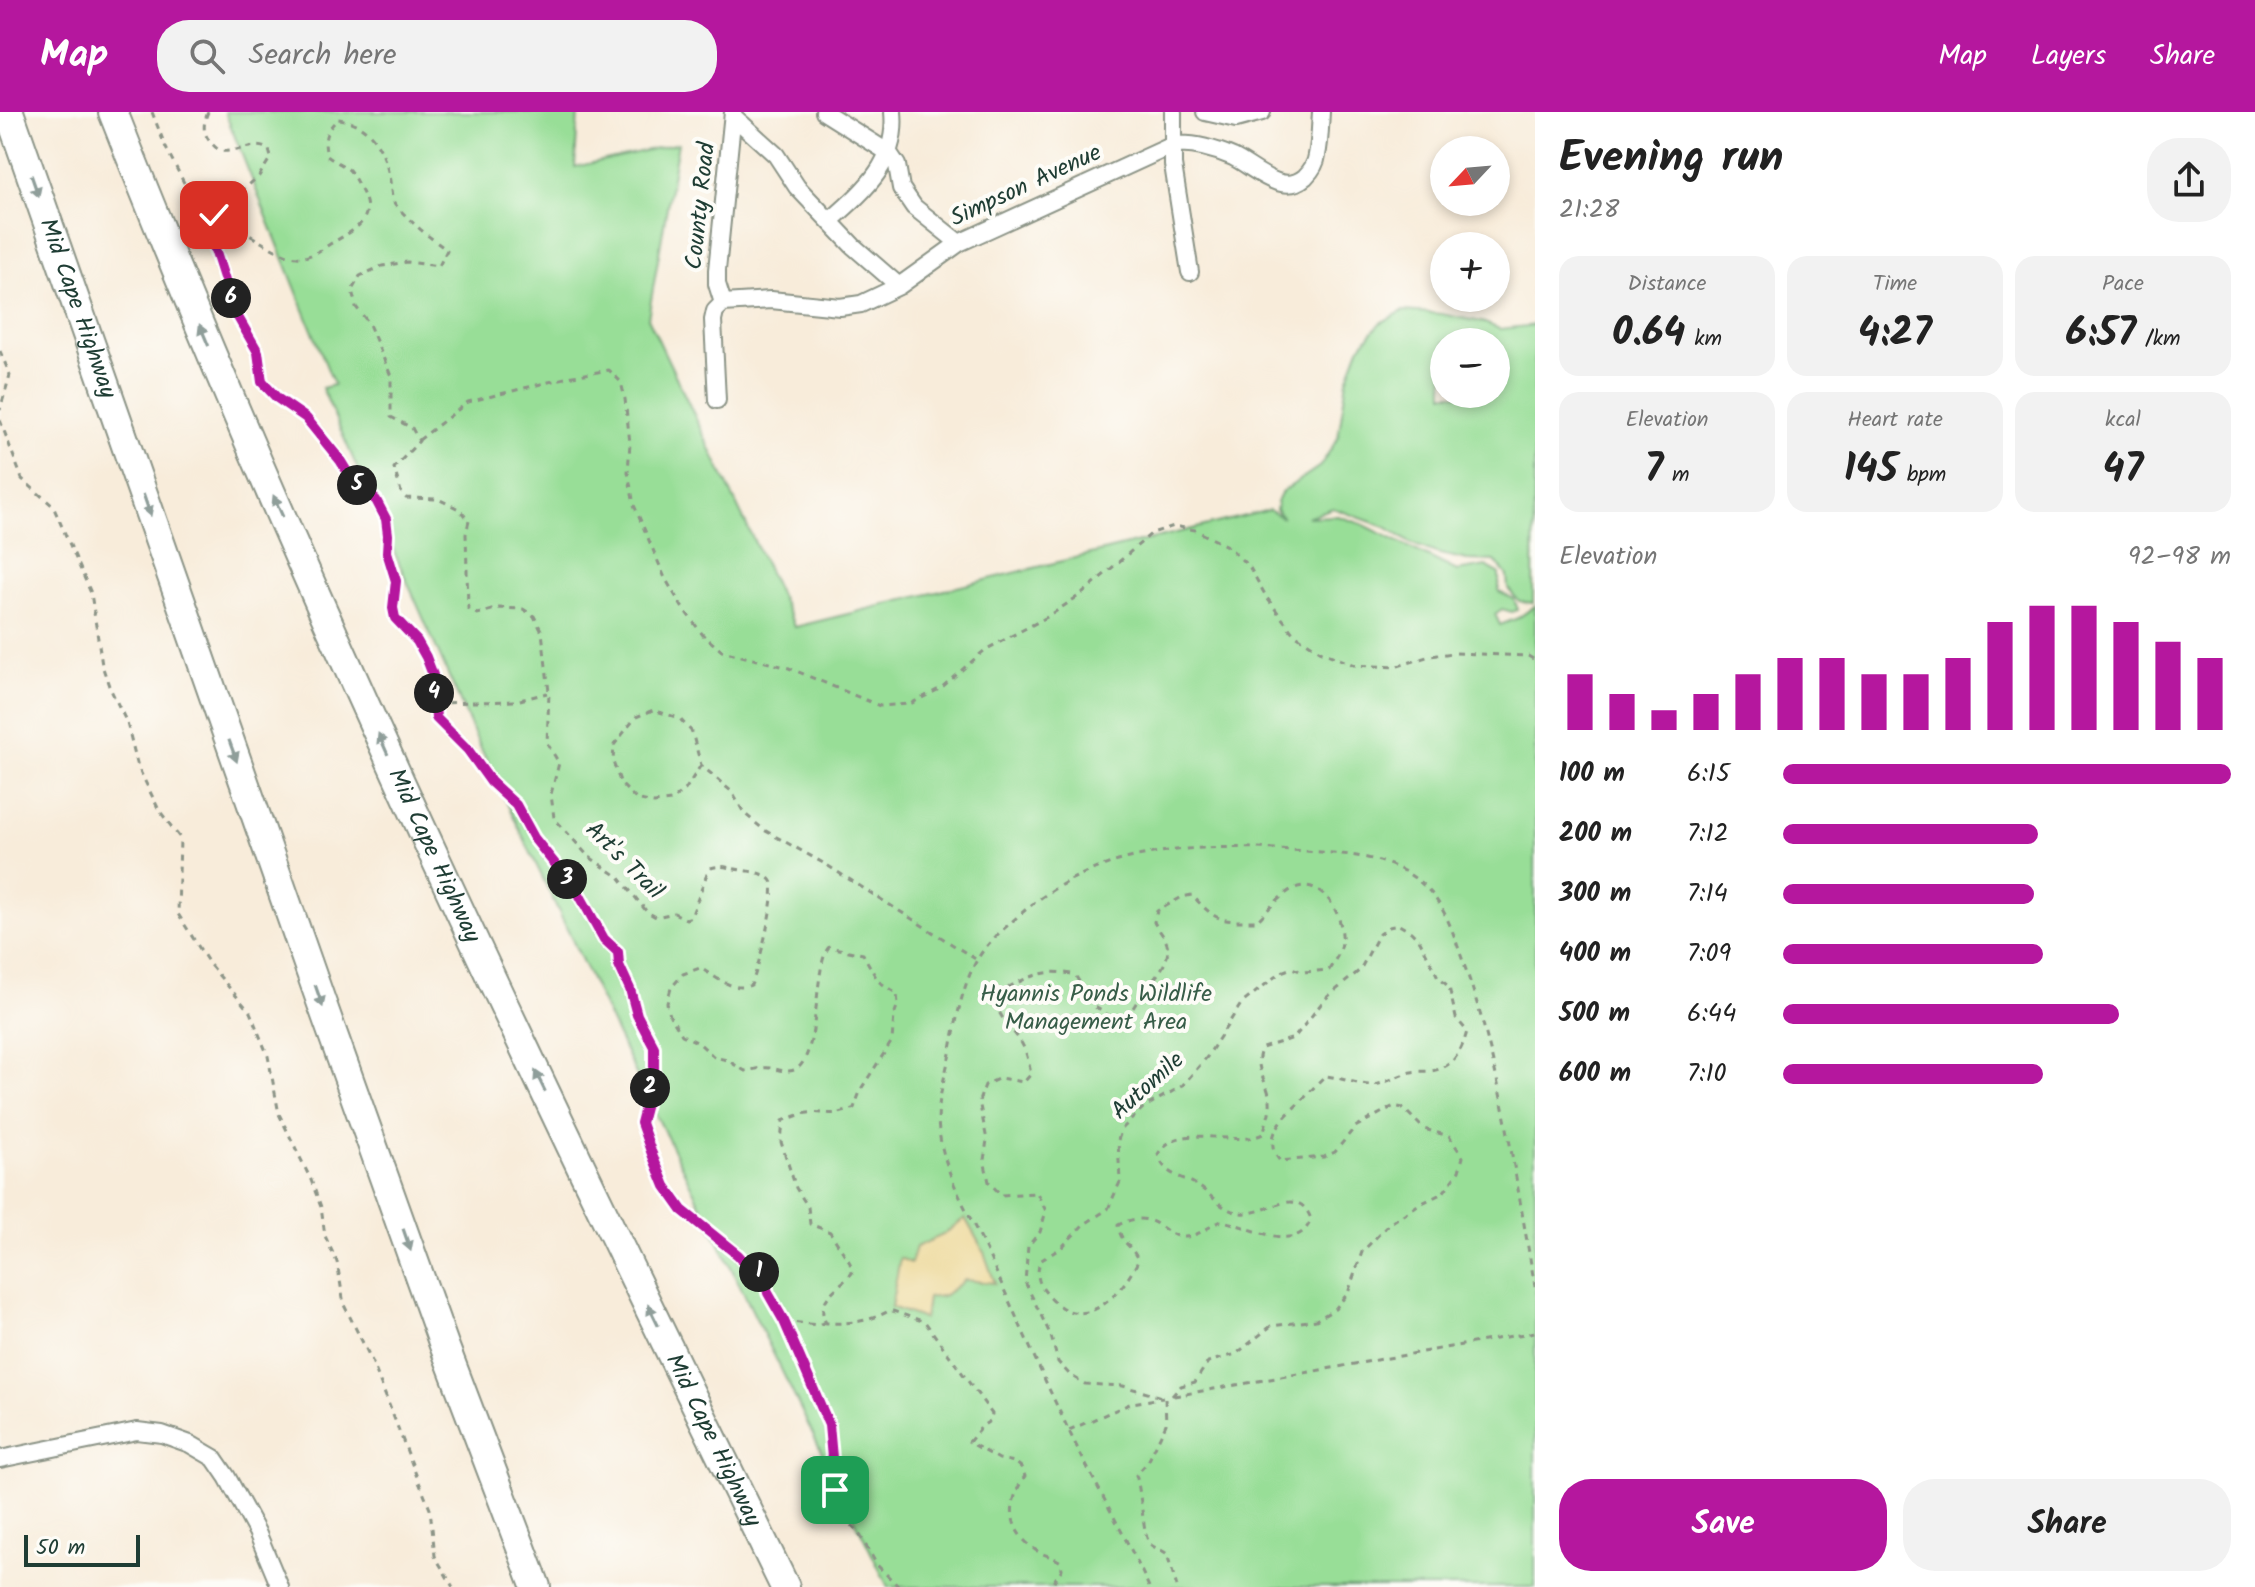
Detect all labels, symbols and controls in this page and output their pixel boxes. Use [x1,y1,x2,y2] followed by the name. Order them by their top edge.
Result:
[157,20,717,92] search box
[40,26,109,86] text: Map
[249,32,396,80] text: Search here
[185,34,229,78] icon: search
[1938,34,1987,79] text: Map
[2031,34,2106,79] text: Layers
[2150,34,2215,79] text: Share
[1559,124,1783,194] text: Evening run
[944,134,1108,238] street label: Simpson Avenue
[1430,136,1510,216] north arrow
[1430,136,1510,408] map controls
[2147,138,2231,222] button: share
[675,139,727,272] street label: County Road
[29,174,41,198] one-way arrow
[180,181,248,249] pin
[1559,189,1619,231] text: 21:28
[192,193,236,237] icon: check
[28,213,128,404] street label: Mid Cape Highway
[1430,232,1510,312] button: +
[1627,267,1707,302] text: Distance
[1873,267,1917,302] text: Time
[2102,267,2144,302] text: Pace
[211,278,251,318] pin: 6
[225,280,237,315] text: 6
[1612,302,1685,366] text: 0.64
[1858,302,1932,366] text: 4:27
[2065,302,2136,366] text: 6:57
[1685,322,1722,357] text: km
[2136,322,2181,357] text: /km
[198,323,211,347] one-way arrow
[1430,328,1510,408] button: −
[1625,403,1709,438] text: Elevation
[1847,403,1943,438] text: Heart rate
[2105,403,2141,438] text: kcal
[1644,438,1663,502] text: 7
[1844,438,1898,502] text: 145
[2103,438,2143,502] text: 47
[1663,458,1690,493] text: m
[1898,458,1946,493] text: bpm
[337,465,377,505] pin: 5
[351,467,363,502] text: 5
[141,493,153,517] one-way arrow
[272,494,285,518] one-way arrow
[1559,536,1657,578] text: Elevation
[2128,536,2231,578] text: 92–98 m
[414,673,454,713] pin: 4
[428,675,440,710] text: 4
[376,732,390,756] one-way arrow
[227,739,239,763] one-way arrow
[1559,753,1625,795] text: 100 m
[1687,753,1730,795] text: 6:15
[377,762,492,950] street label: Mid Cape Highway
[575,812,673,910] street label: Art's Trail
[1559,813,1632,855] text: 200 m
[1687,813,1729,855] text: 7:12
[547,859,587,899] pin: 3
[561,861,573,896] text: 3
[1559,873,1631,915] text: 300 m
[1687,873,1728,915] text: 7:14
[1559,933,1631,975] text: 400 m
[1687,933,1731,975] text: 7:09
[980,975,1212,1042] park label: Hyannis Ponds Wildlife Management Area
[313,984,326,1008] one-way arrow
[1559,993,1630,1035] text: 500 m
[1687,993,1737,1035] text: 6:44
[1102,1042,1194,1130] street label: Automile
[1559,1053,1631,1095] text: 600 m
[1687,1053,1727,1095] text: 7:10
[630,1068,670,1108] pin: 2
[533,1070,547,1093] one-way arrow
[644,1070,656,1105] text: 2
[402,1228,414,1252] one-way arrow
[739,1252,779,1292] pin: 1
[756,1254,762,1289] text: 1
[646,1304,660,1327] one-way arrow
[655,1347,773,1534] street label: Mid Cape Highway
[801,1456,869,1524] pin
[813,1468,857,1512] icon: arrive
[1559,1479,1887,1571] button: Save
[1903,1479,2231,1571] button: Share
[24,1531,140,1567] scale bar
[36,1531,85,1566] text: 50 m

